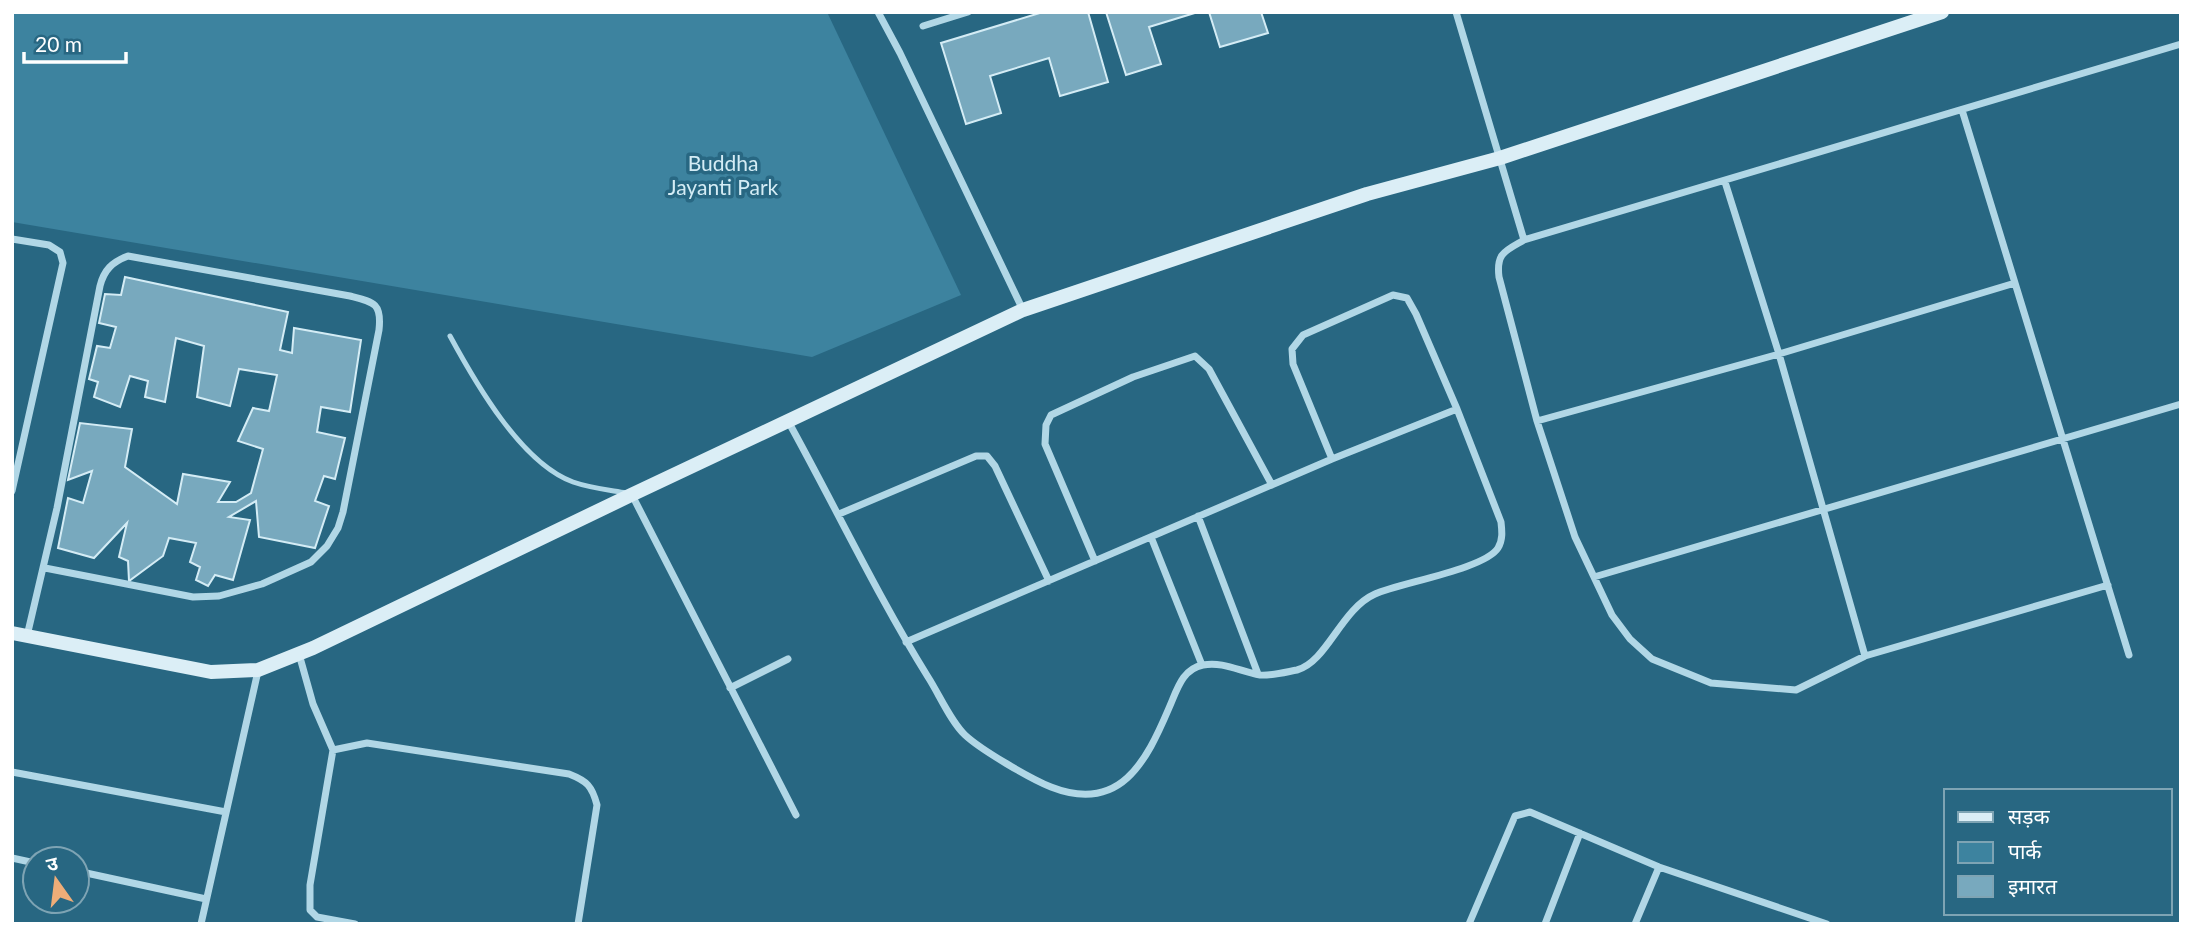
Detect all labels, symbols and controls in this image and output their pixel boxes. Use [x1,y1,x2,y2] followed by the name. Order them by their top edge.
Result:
[24,21,126,65] scale bar
[35,31,82,56] text: 20 m
[668,150,779,199] park label: Buddha Jayanti Park
[1944,789,2172,915] legend
[2008,803,2050,828] text: सड़क
[2008,838,2042,863] text: पार्क
[21,845,91,915] north arrow
[44,850,61,876] text: उ
[2008,873,2058,898] text: इमारत

